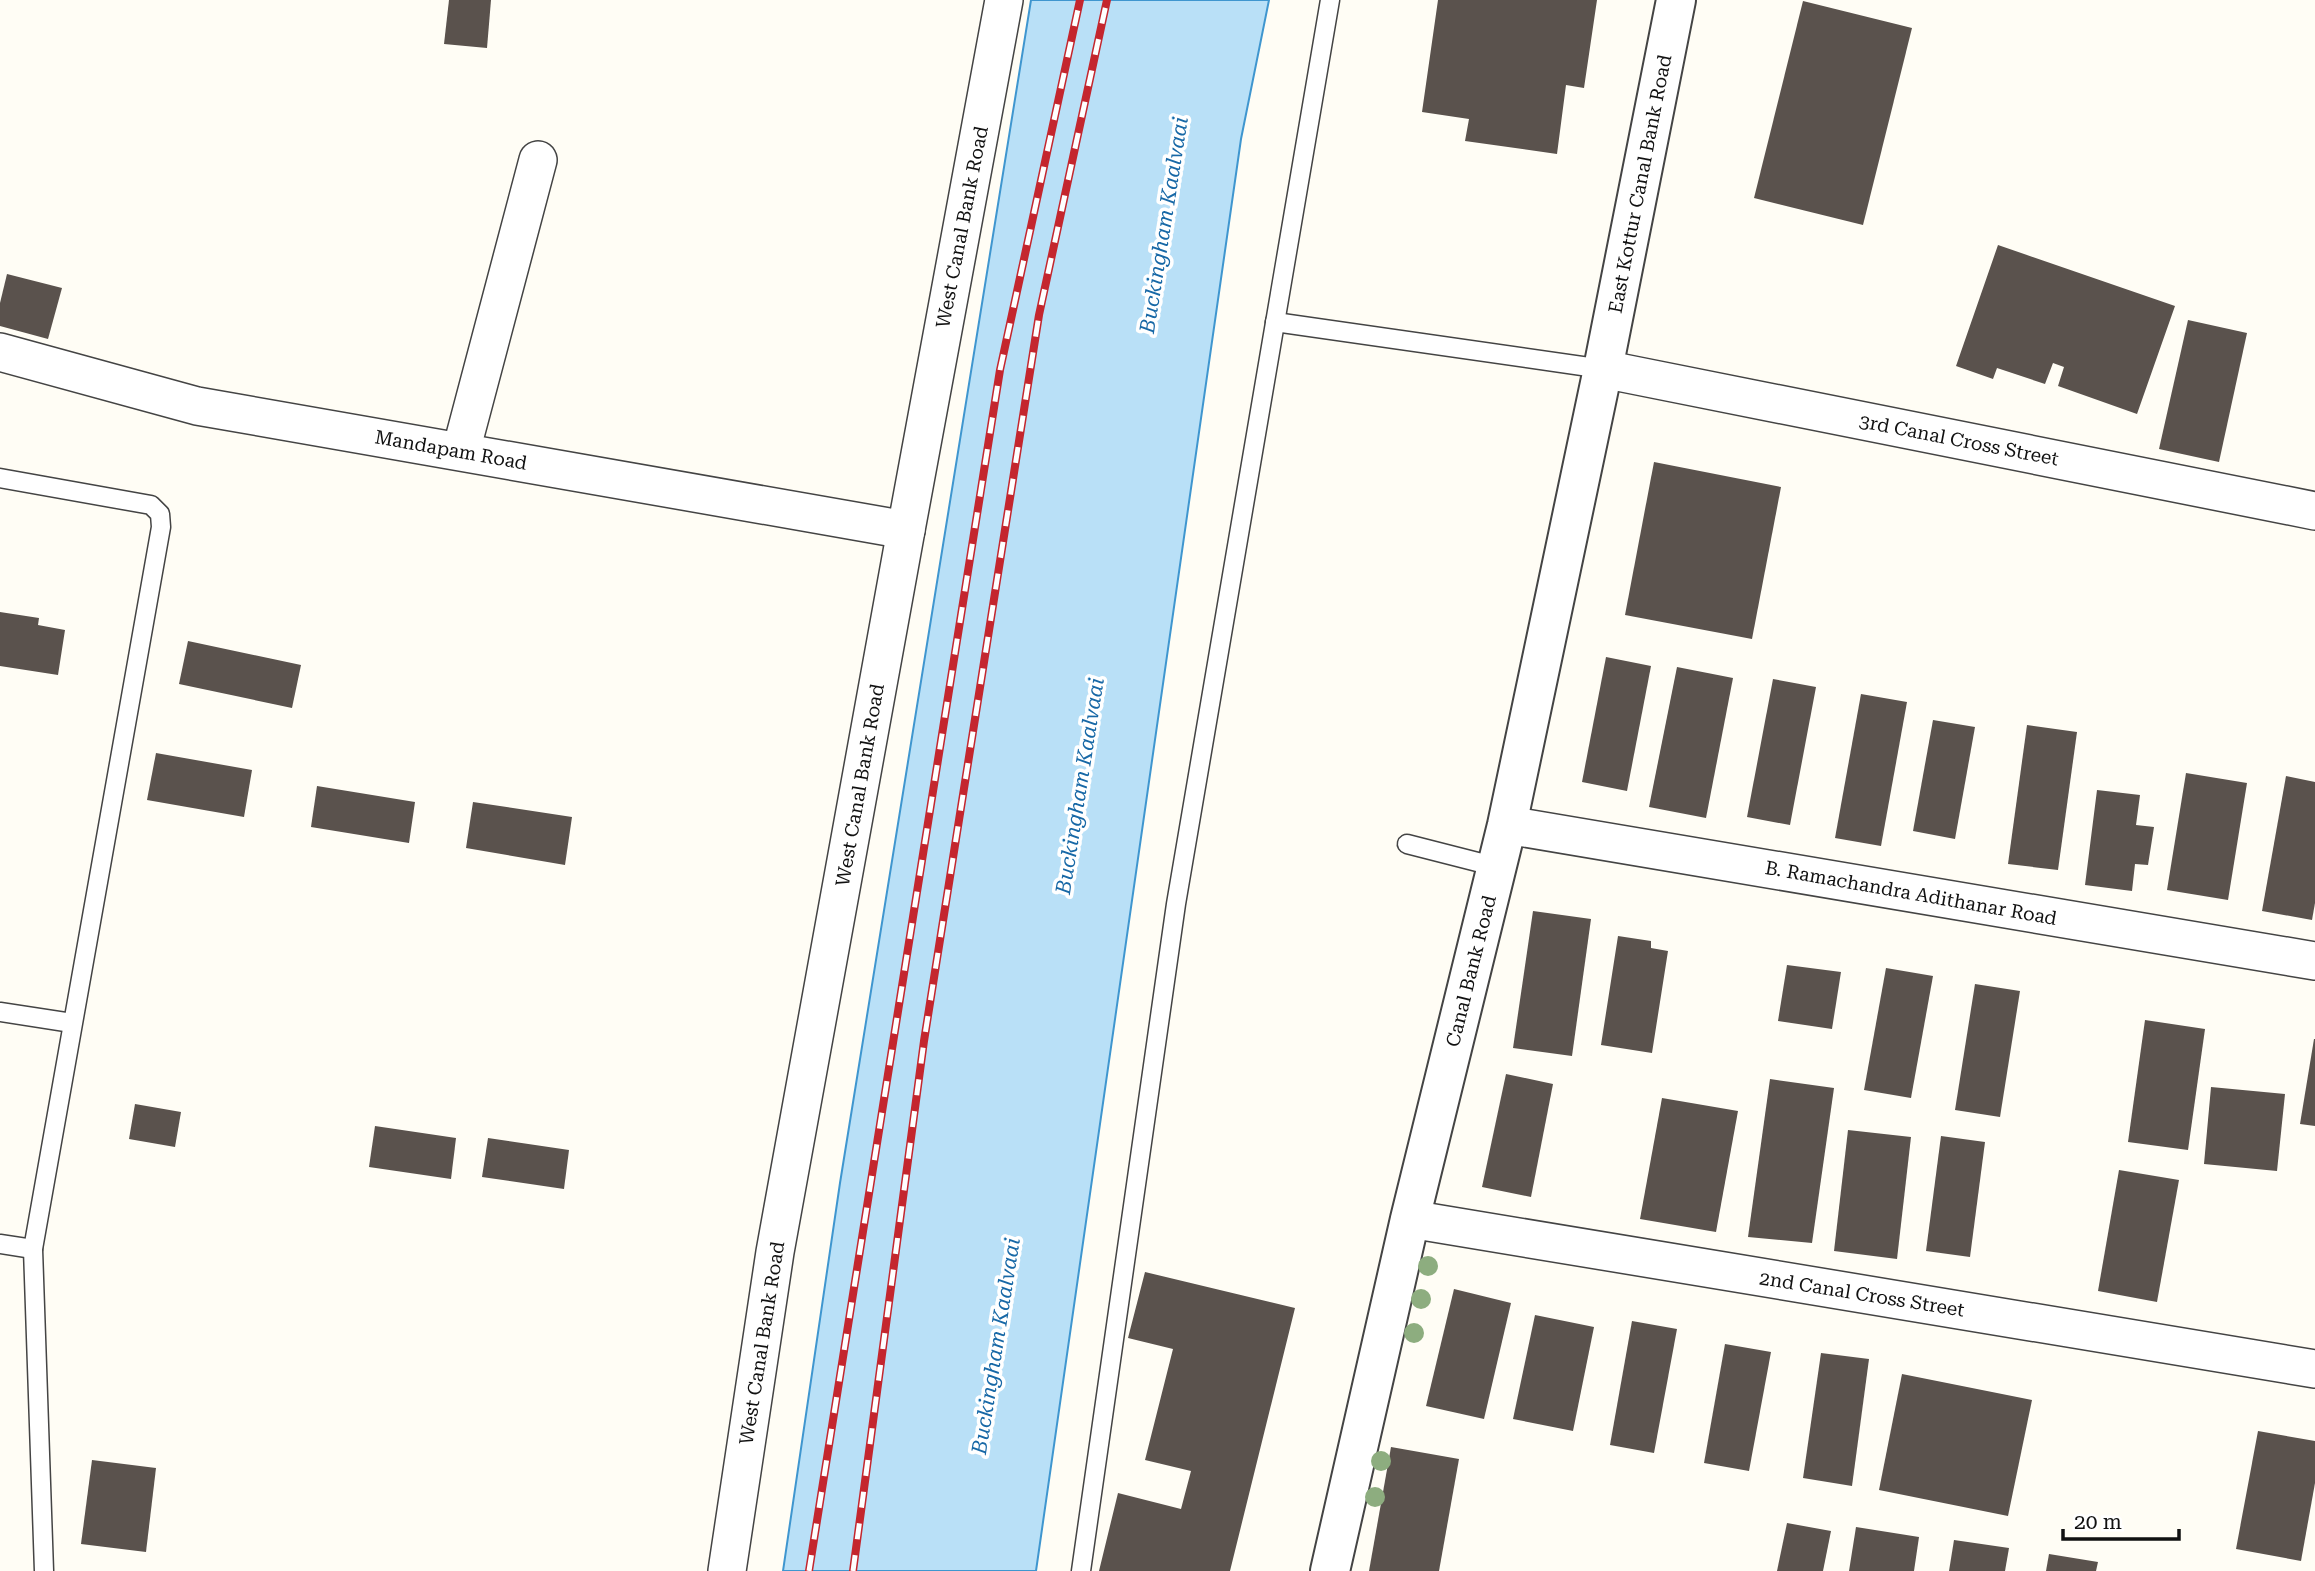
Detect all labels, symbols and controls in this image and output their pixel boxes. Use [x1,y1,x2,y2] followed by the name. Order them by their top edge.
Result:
[1604,53,1676,315] street label: East Kottur Canal Bank Road
[1135,115,1193,336] water label: Buckingham Kaalvaai
[931,124,993,330] street label: West Canal Bank Road
[1857,409,2061,471] street label: 3rd Canal Cross Street
[373,425,529,475] street label: Mandapam Road
[1051,676,1109,897] water label: Buckingham Kaalvaai
[831,682,889,888] street label: West Canal Bank Road
[1763,856,2059,930] street label: B. Ramachandra Adithanar Road
[1441,893,1501,1049] street label: Canal Bank Road
[967,1236,1025,1457] water label: Buckingham Kaalvaai
[735,1240,789,1446] street label: West Canal Bank Road
[1758,1266,1966,1322] street label: 2nd Canal Cross Street
[2063,1498,2178,1542] scale bar
[2074,1510,2122,1534] text: 20 m

